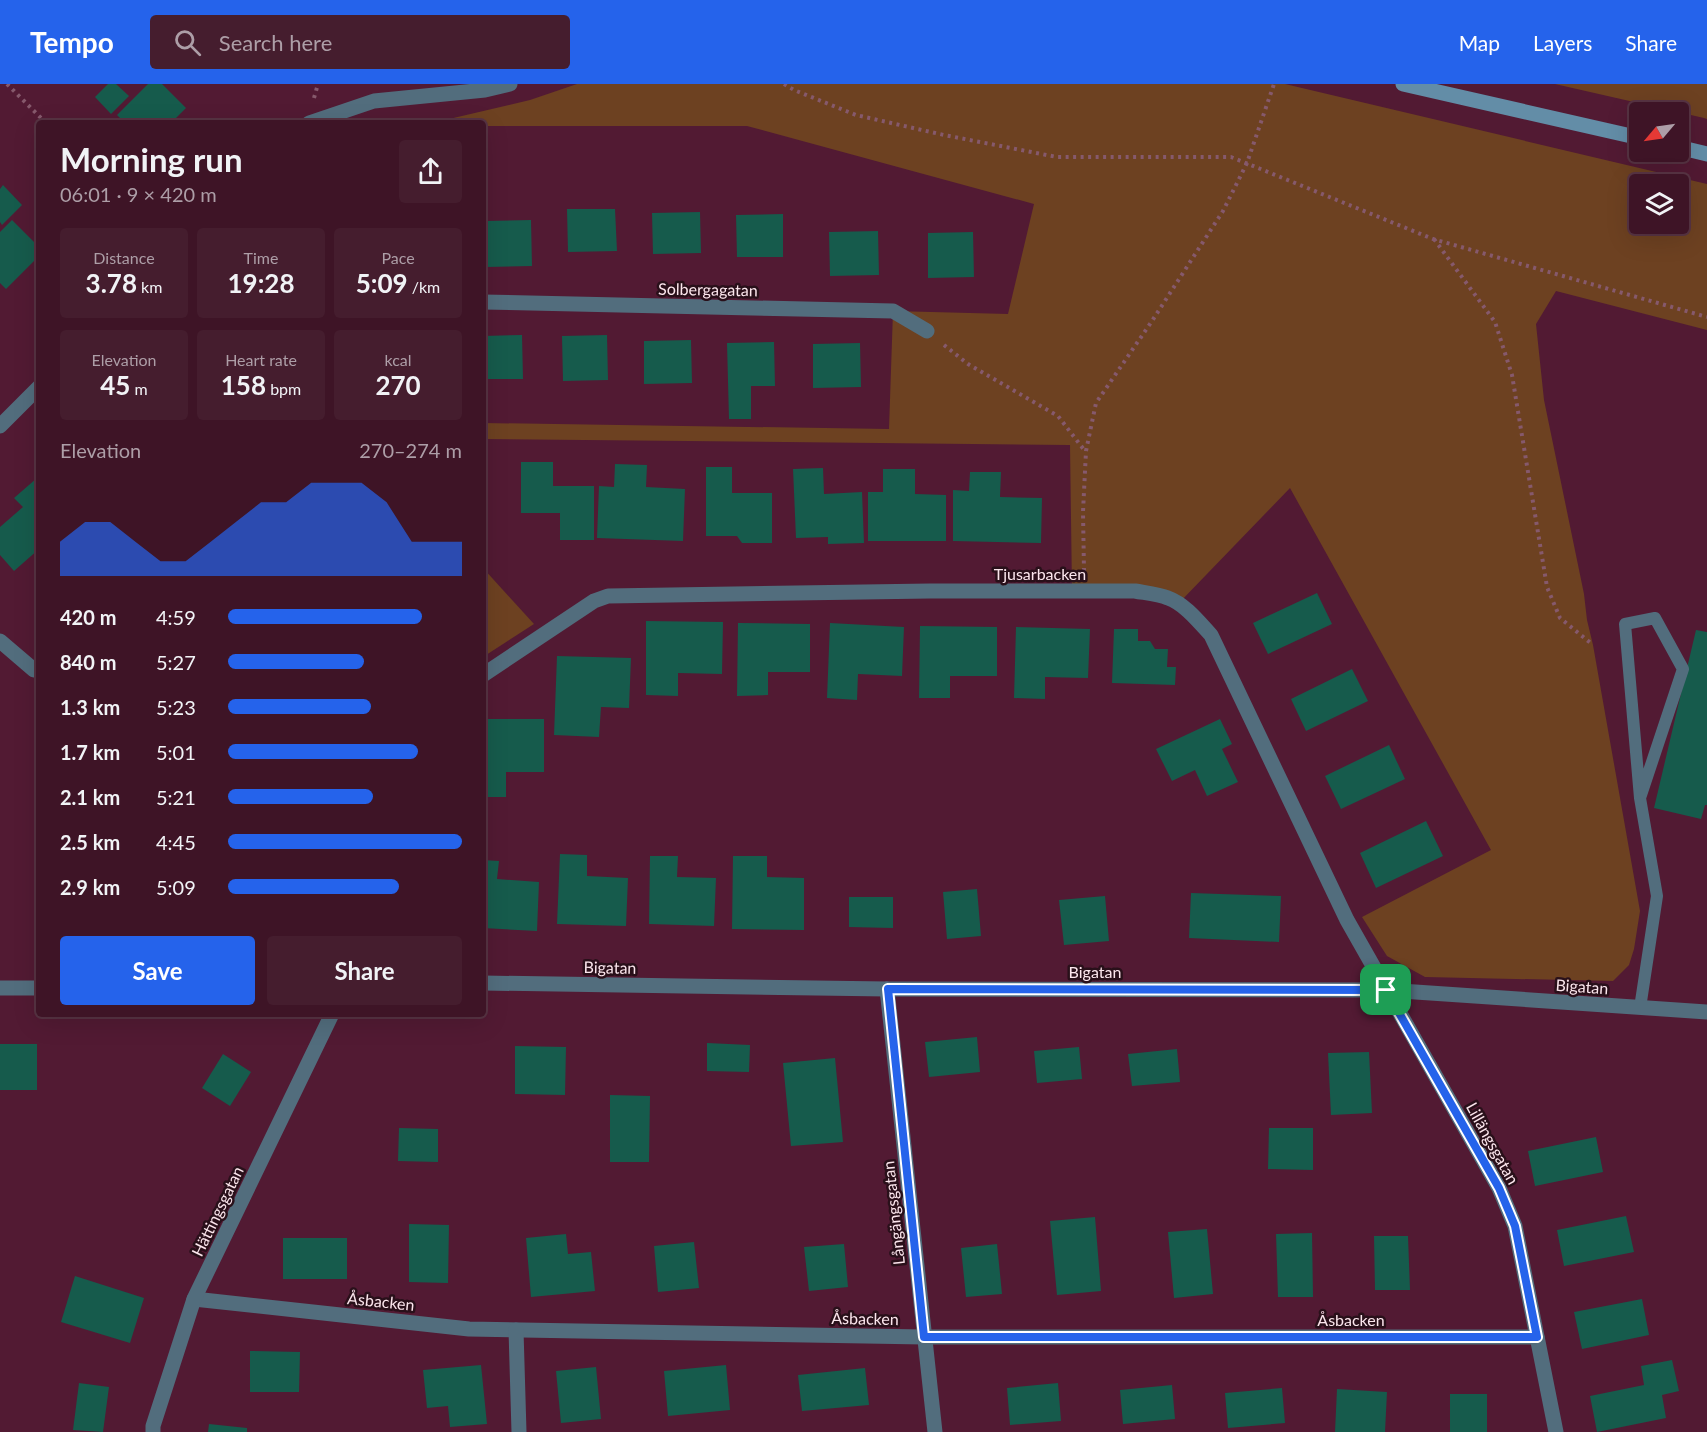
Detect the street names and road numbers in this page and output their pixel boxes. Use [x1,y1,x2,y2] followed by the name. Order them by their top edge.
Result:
[658,279,758,299] street label: Solbergagatan
[994,564,1086,583] street label: Tjusarbacken
[583,957,637,977] street label: Bigatan
[1069,962,1121,981] street label: Bigatan
[1555,975,1609,997] street label: Bigatan
[1463,1099,1523,1187] street label: Lillängsgatan
[878,1160,908,1266] street label: Långängsgatan
[187,1163,247,1259] street label: Hättingsgatan
[347,1288,415,1314] street label: Åsbacken
[831,1308,899,1328] street label: Åsbacken
[1317,1310,1385,1329] street label: Åsbacken

